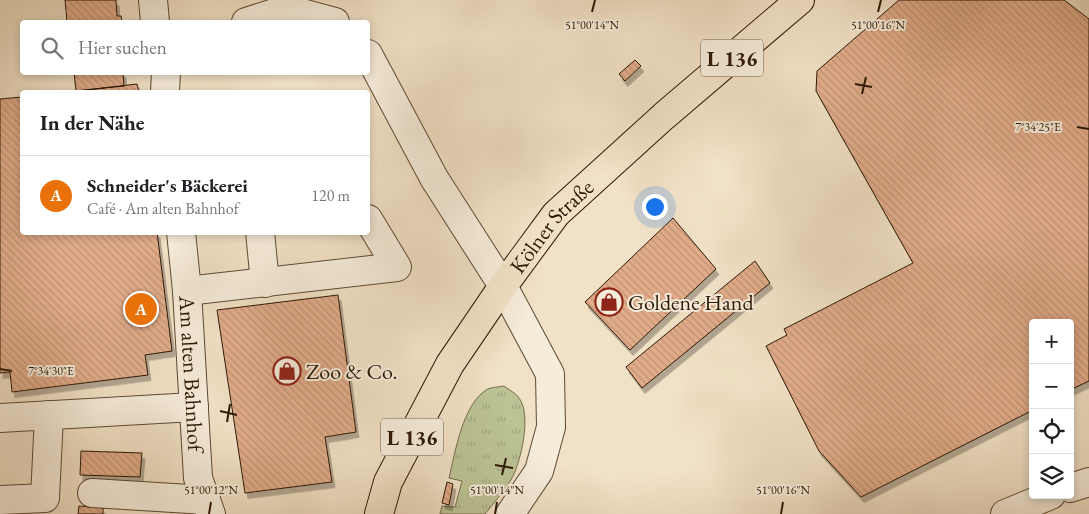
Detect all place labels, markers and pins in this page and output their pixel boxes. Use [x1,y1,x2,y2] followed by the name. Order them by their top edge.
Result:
[594,287,624,317] shop icon: Goldene Hand
[628,288,754,317] place label: Goldene Hand
[125,290,157,328] pin: A
[272,356,302,386] shop icon: Zoo & Co.
[306,357,398,386] place label: Zoo & Co.

